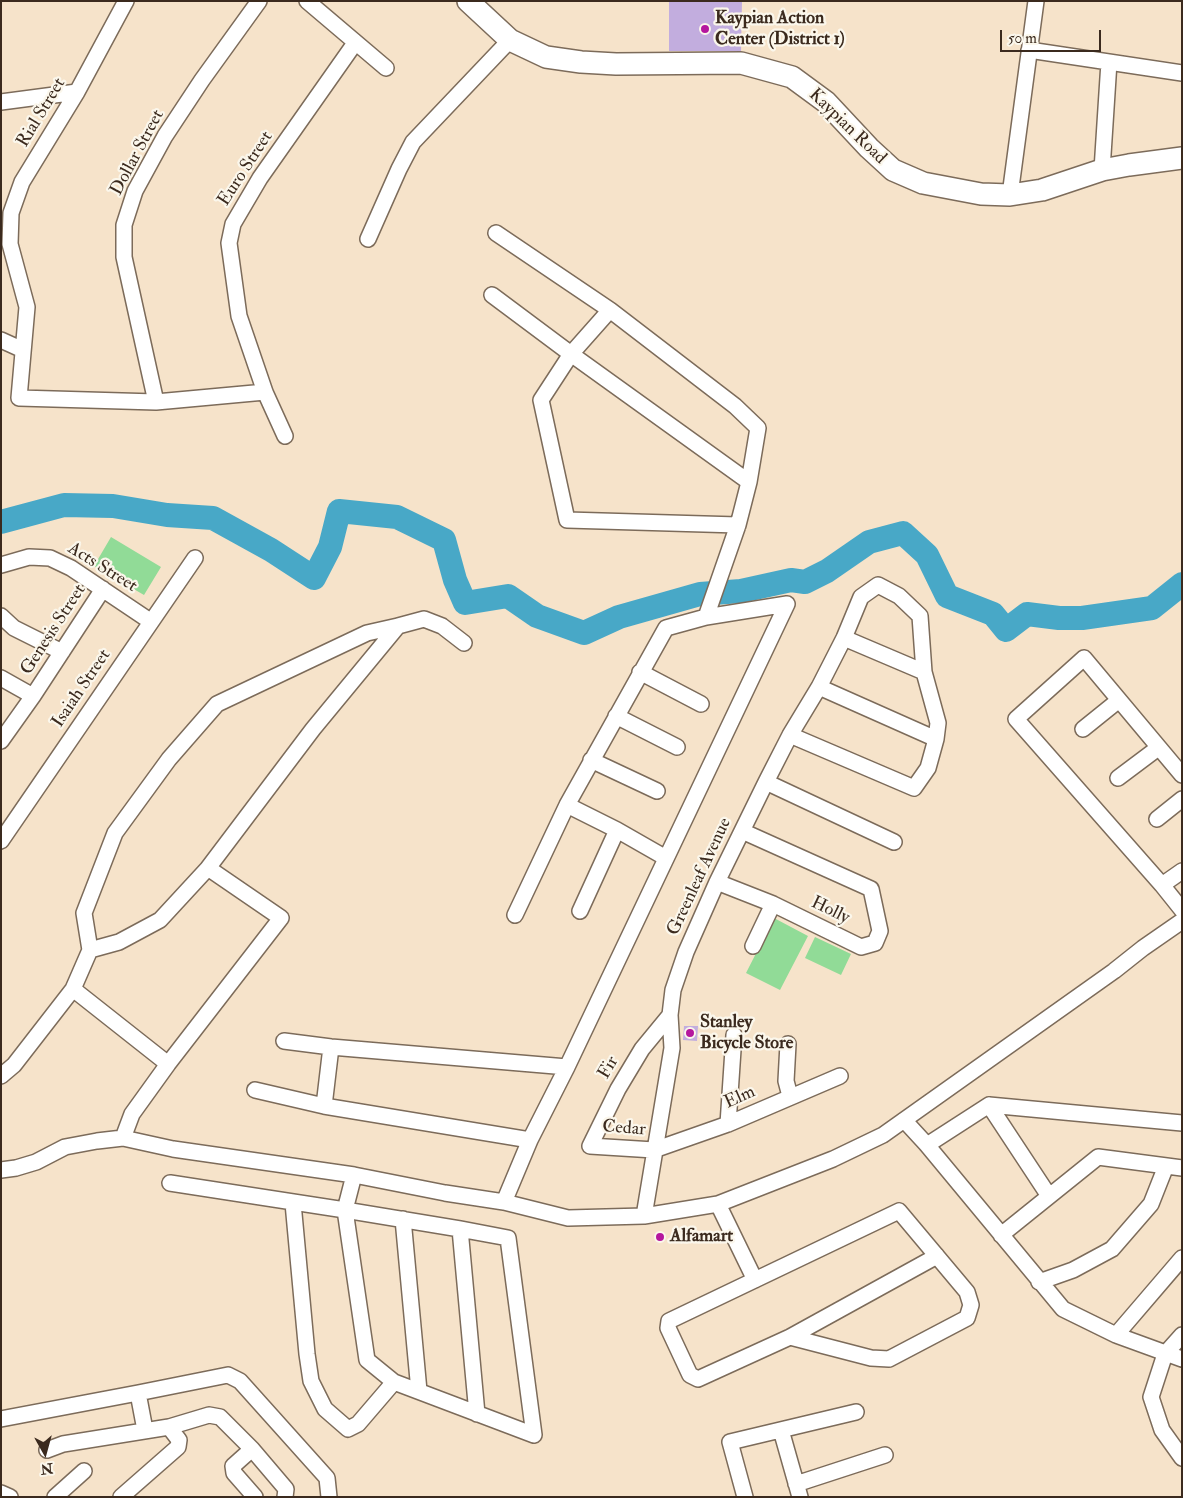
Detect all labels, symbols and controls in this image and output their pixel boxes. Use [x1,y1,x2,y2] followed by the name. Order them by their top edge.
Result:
[715,8,845,50] place label: Kaypian Action Center (District 1)
[1003,20,1104,52] scale bar
[699,23,711,35] marker: Kaypian Action Center (District 1)
[1008,29,1037,48] text: 50 m
[13,74,71,152] street label: Rial Street
[804,85,890,169] street label: Kaypian Road
[106,107,170,199] street label: Dollar Street
[214,128,278,210] street label: Euro Street
[63,538,141,598] street label: Acts Street
[17,581,91,679] street label: Genesis Street
[48,646,116,732] street label: Isaiah Street
[663,815,737,939] street label: Greenleaf Avenue
[807,892,853,930] street label: Holly
[700,1012,793,1054] place label: Stanley Bicycle Store
[684,1027,696,1039] marker: Stanley Bicycle Store
[594,1053,624,1083] street label: Fir
[721,1082,759,1114] street label: Elm
[601,1117,647,1141] street label: Cedar
[670,1226,733,1248] place label: Alfamart
[654,1231,666,1243] marker: Alfamart
[20,1428,70,1478] north arrow
[40,1459,54,1478] text: N

